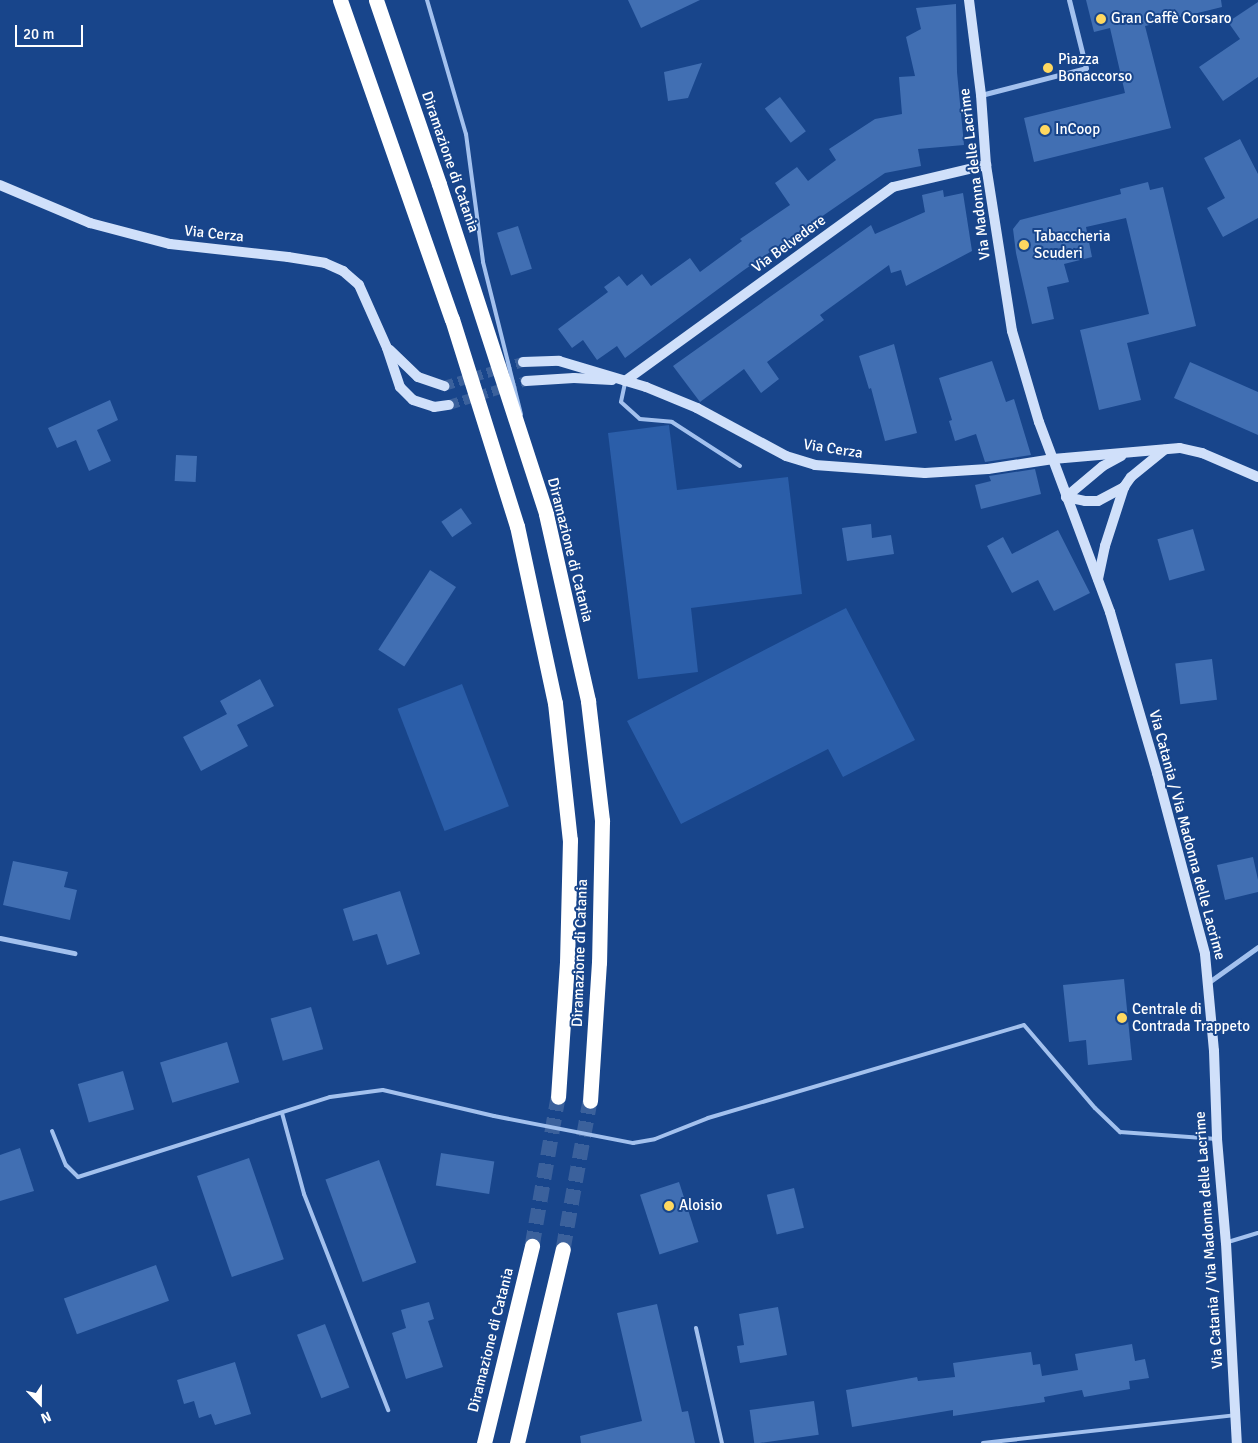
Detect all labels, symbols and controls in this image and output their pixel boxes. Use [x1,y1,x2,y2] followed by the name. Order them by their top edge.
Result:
[1111,10,1231,28] place label: Gran Caffè Corsaro
[1095,13,1107,25] marker: Gran Caffè Corsaro
[18,15,85,47] scale bar
[23,25,54,43] text: 20 m
[1058,50,1132,85] place label: Piazza Bonaccorso
[1042,62,1054,74] marker: Piazza Bonaccorso
[956,87,994,261] street label: Via Madonna delle Lacrime
[417,89,483,235] street label: Diramazione di Catania
[1055,121,1100,139] place label: InCoop
[1039,124,1051,136] marker: InCoop
[749,211,829,277] street label: Via Belvedere
[183,222,245,246] street label: Via Cerza
[1034,227,1111,262] place label: Tabaccheria Scuderi
[1018,239,1030,251] marker: Tabaccheria Scuderi
[802,435,864,463] street label: Via Cerza
[543,476,597,624] street label: Diramazione di Catania
[1145,708,1229,962] street label: Via Catania / Via Madonna delle Lacrime
[568,879,592,1027] street label: Diramazione di Catania
[1132,1000,1250,1035] place label: Centrale di Contrada Trappeto
[1116,1012,1128,1024] marker: Centrale di Contrada Trappeto
[1191,1111,1227,1369] street label: Via Catania / Via Madonna delle Lacrime
[679,1197,723,1215] place label: Aloisio
[663,1200,675,1212] marker: Aloisio
[464,1266,518,1414] street label: Diramazione di Catania
[15,1378,65,1428] north arrow
[38,1408,54,1427] text: N

